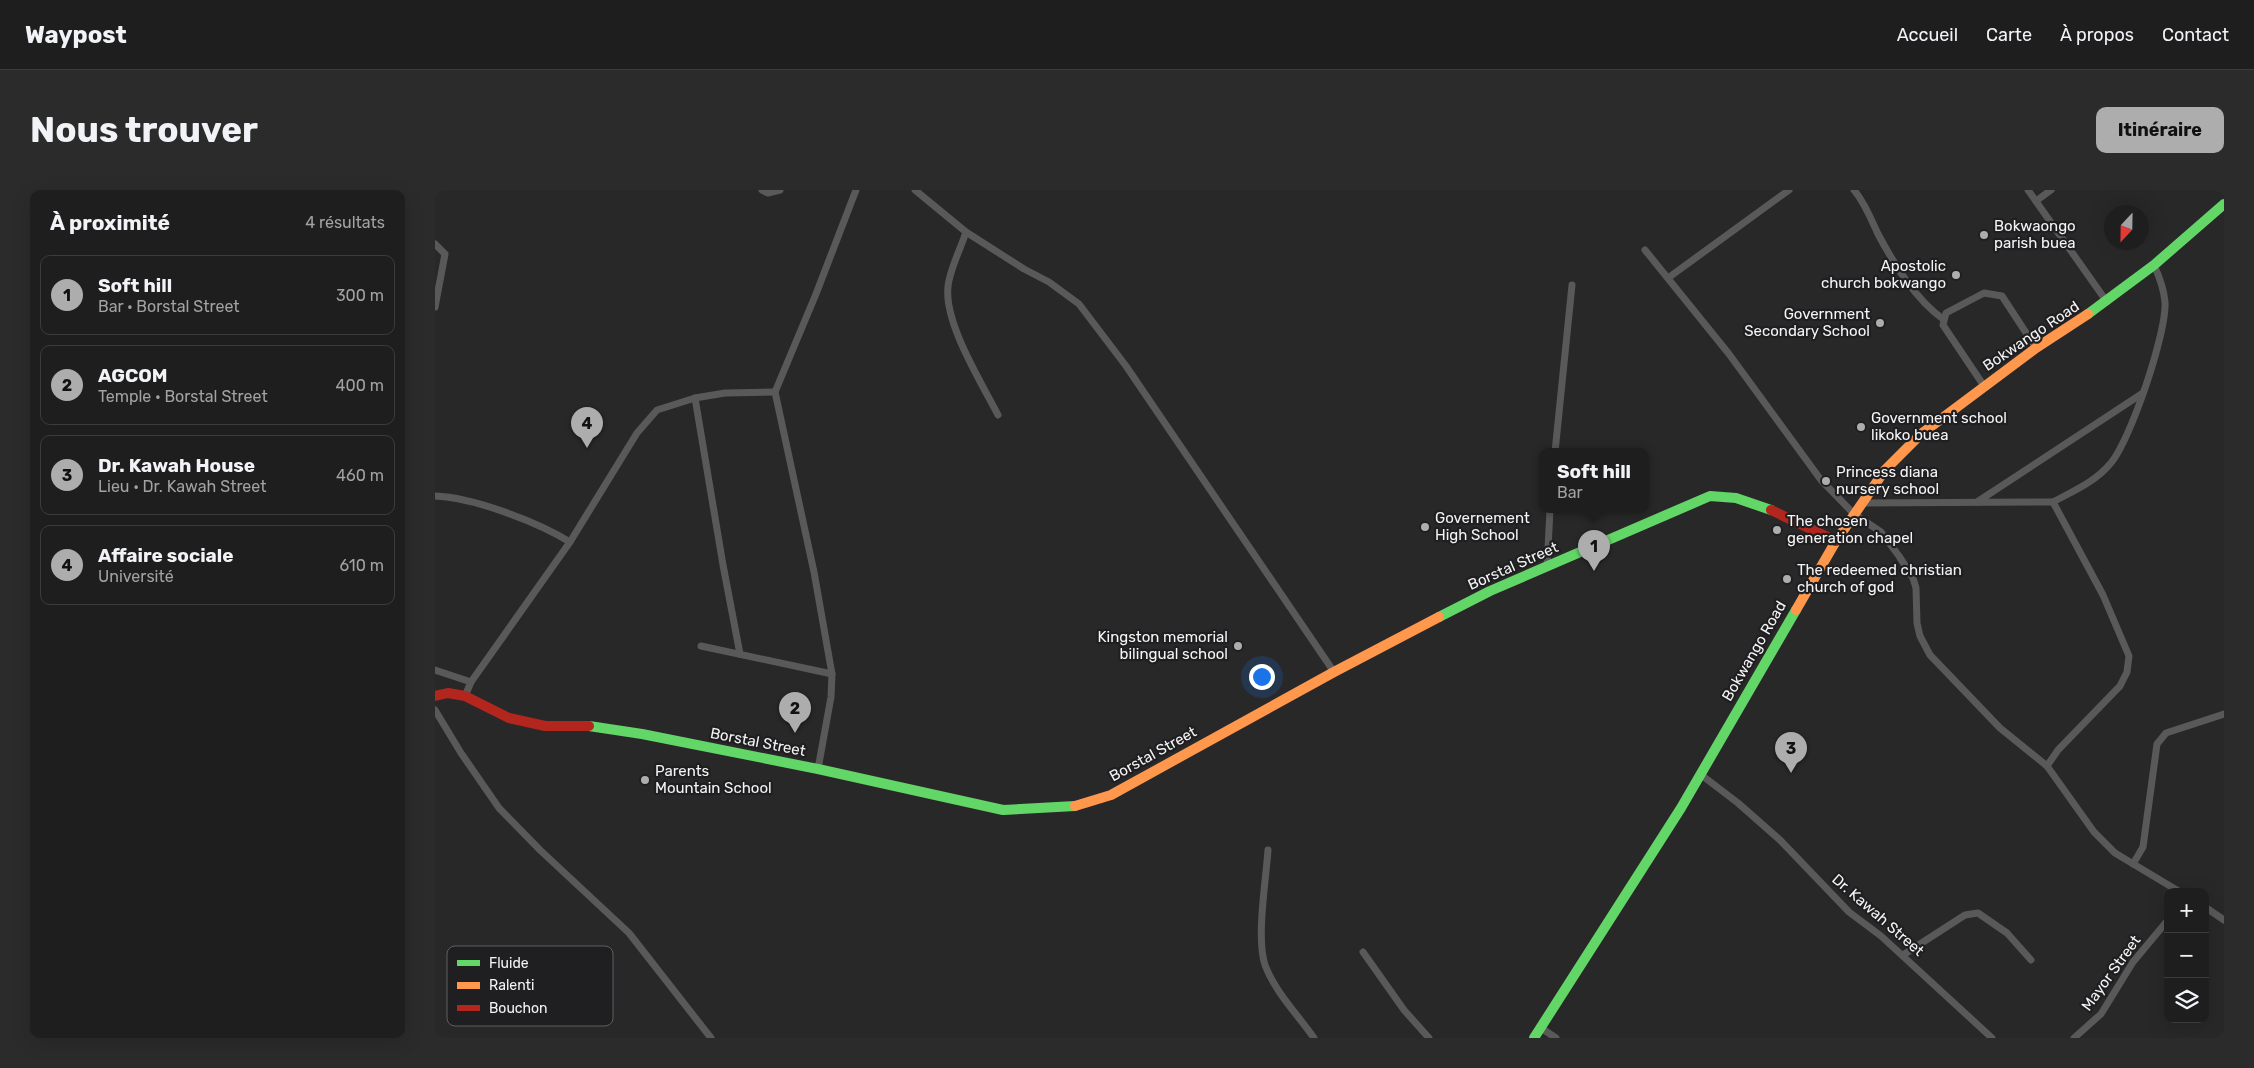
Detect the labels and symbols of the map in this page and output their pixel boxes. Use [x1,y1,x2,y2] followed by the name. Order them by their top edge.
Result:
[2104,205,2149,250] north arrow
[1994,217,2076,252] place label: Bokwaongo parish buea
[1978,229,1990,241] marker: Bokwaongo parish buea
[1821,257,1946,292] place label: Apostolic church bokwango
[1950,269,1962,281] marker: Apostolic church bokwango
[1979,297,2083,375] street label: Bokwango Road
[1744,305,1870,340] place label: Government Secondary School
[1874,317,1886,329] marker: Government Secondary School
[571,407,603,448] pin: 4
[1871,409,2007,444] place label: Government school likoko buea
[1855,421,1867,433] marker: Government school likoko buea
[1836,463,1939,498] place label: Princess diana nursery school
[1820,475,1832,487] marker: Princess diana nursery school
[1435,509,1530,544] place label: Governement High School
[1787,512,1913,547] place label: The chosen generation chapel
[1419,521,1431,533] marker: Governement High School
[1771,524,1783,536] marker: The chosen generation chapel
[1578,530,1610,571] pin: 1
[1465,538,1561,594] street label: Borstal Street
[1797,561,1962,596] place label: The redeemed christian church of god
[1781,573,1793,585] marker: The redeemed christian church of god
[1718,598,1790,704] street label: Bokwango Road
[1097,628,1228,663] place label: Kingston memorial bilingual school
[1232,640,1244,652] marker: Kingston memorial bilingual school
[1249,664,1275,690] your location
[779,692,811,733] pin: 2
[1106,723,1200,785] street label: Borstal Street
[709,724,807,760] street label: Borstal Street
[1775,732,1807,773] pin: 3
[655,762,772,797] place label: Parents Mountain School
[639,774,651,786] marker: Parents Mountain School
[1828,870,1928,960] street label: Dr. Kawah Street
[2078,932,2145,1014] street label: Mayor Street
[447,946,613,1026] legend
[489,955,529,972] text: Fluide
[489,977,534,994] text: Ralenti
[489,1000,548,1017] text: Bouchon

